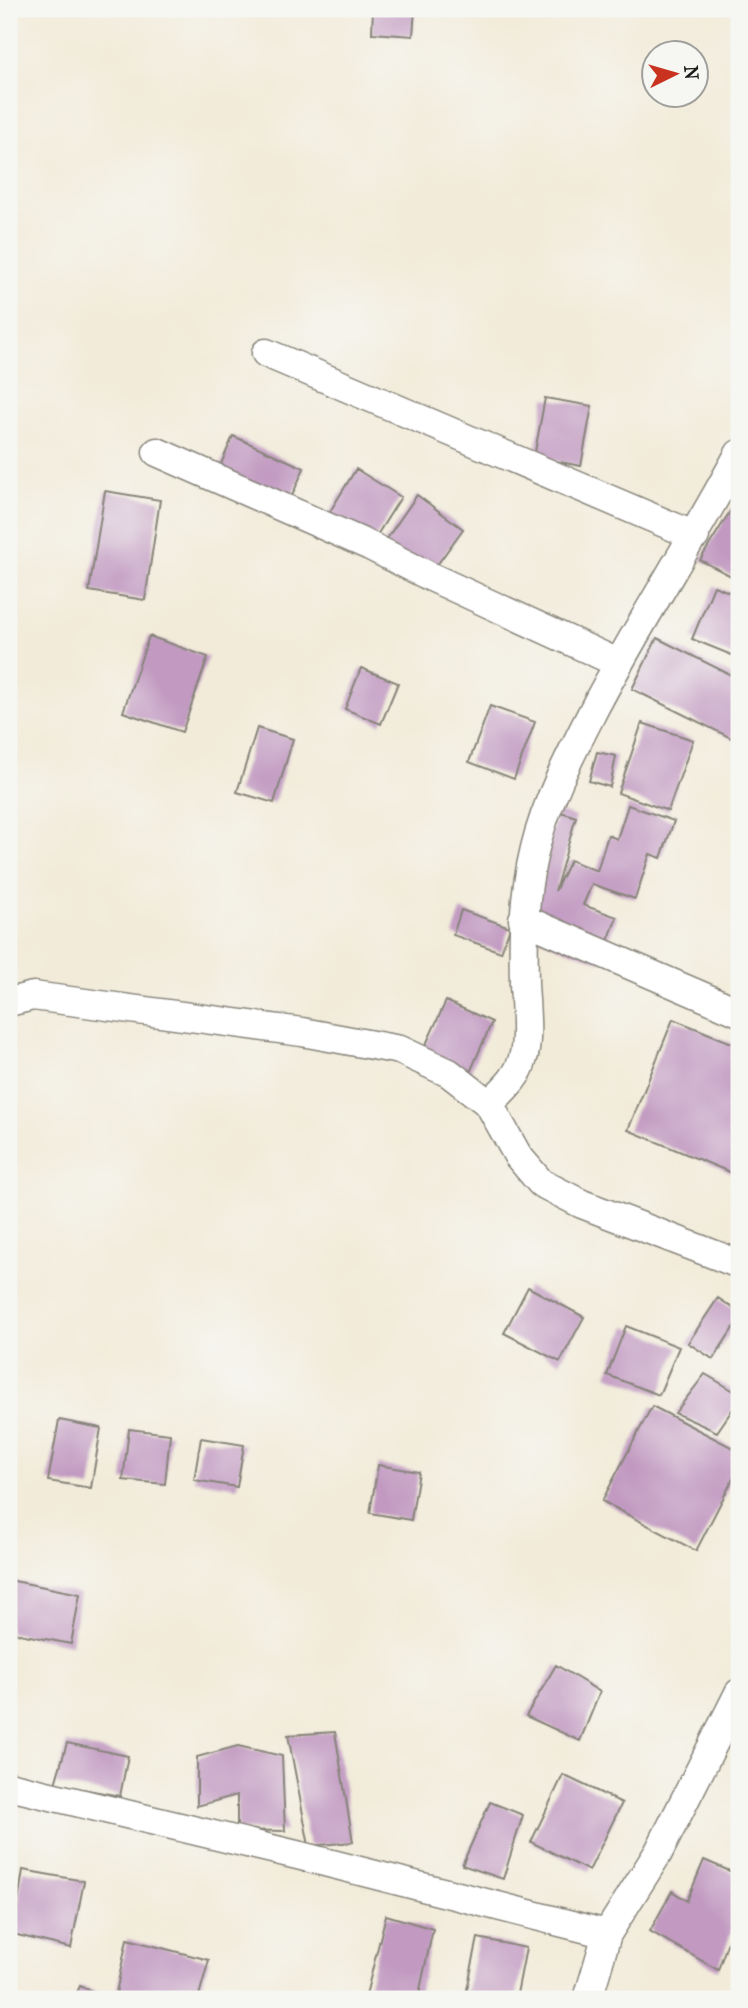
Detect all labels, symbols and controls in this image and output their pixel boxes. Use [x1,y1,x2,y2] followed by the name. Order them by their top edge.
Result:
[640,38,710,108] north arrow
[679,64,703,81] text: N

